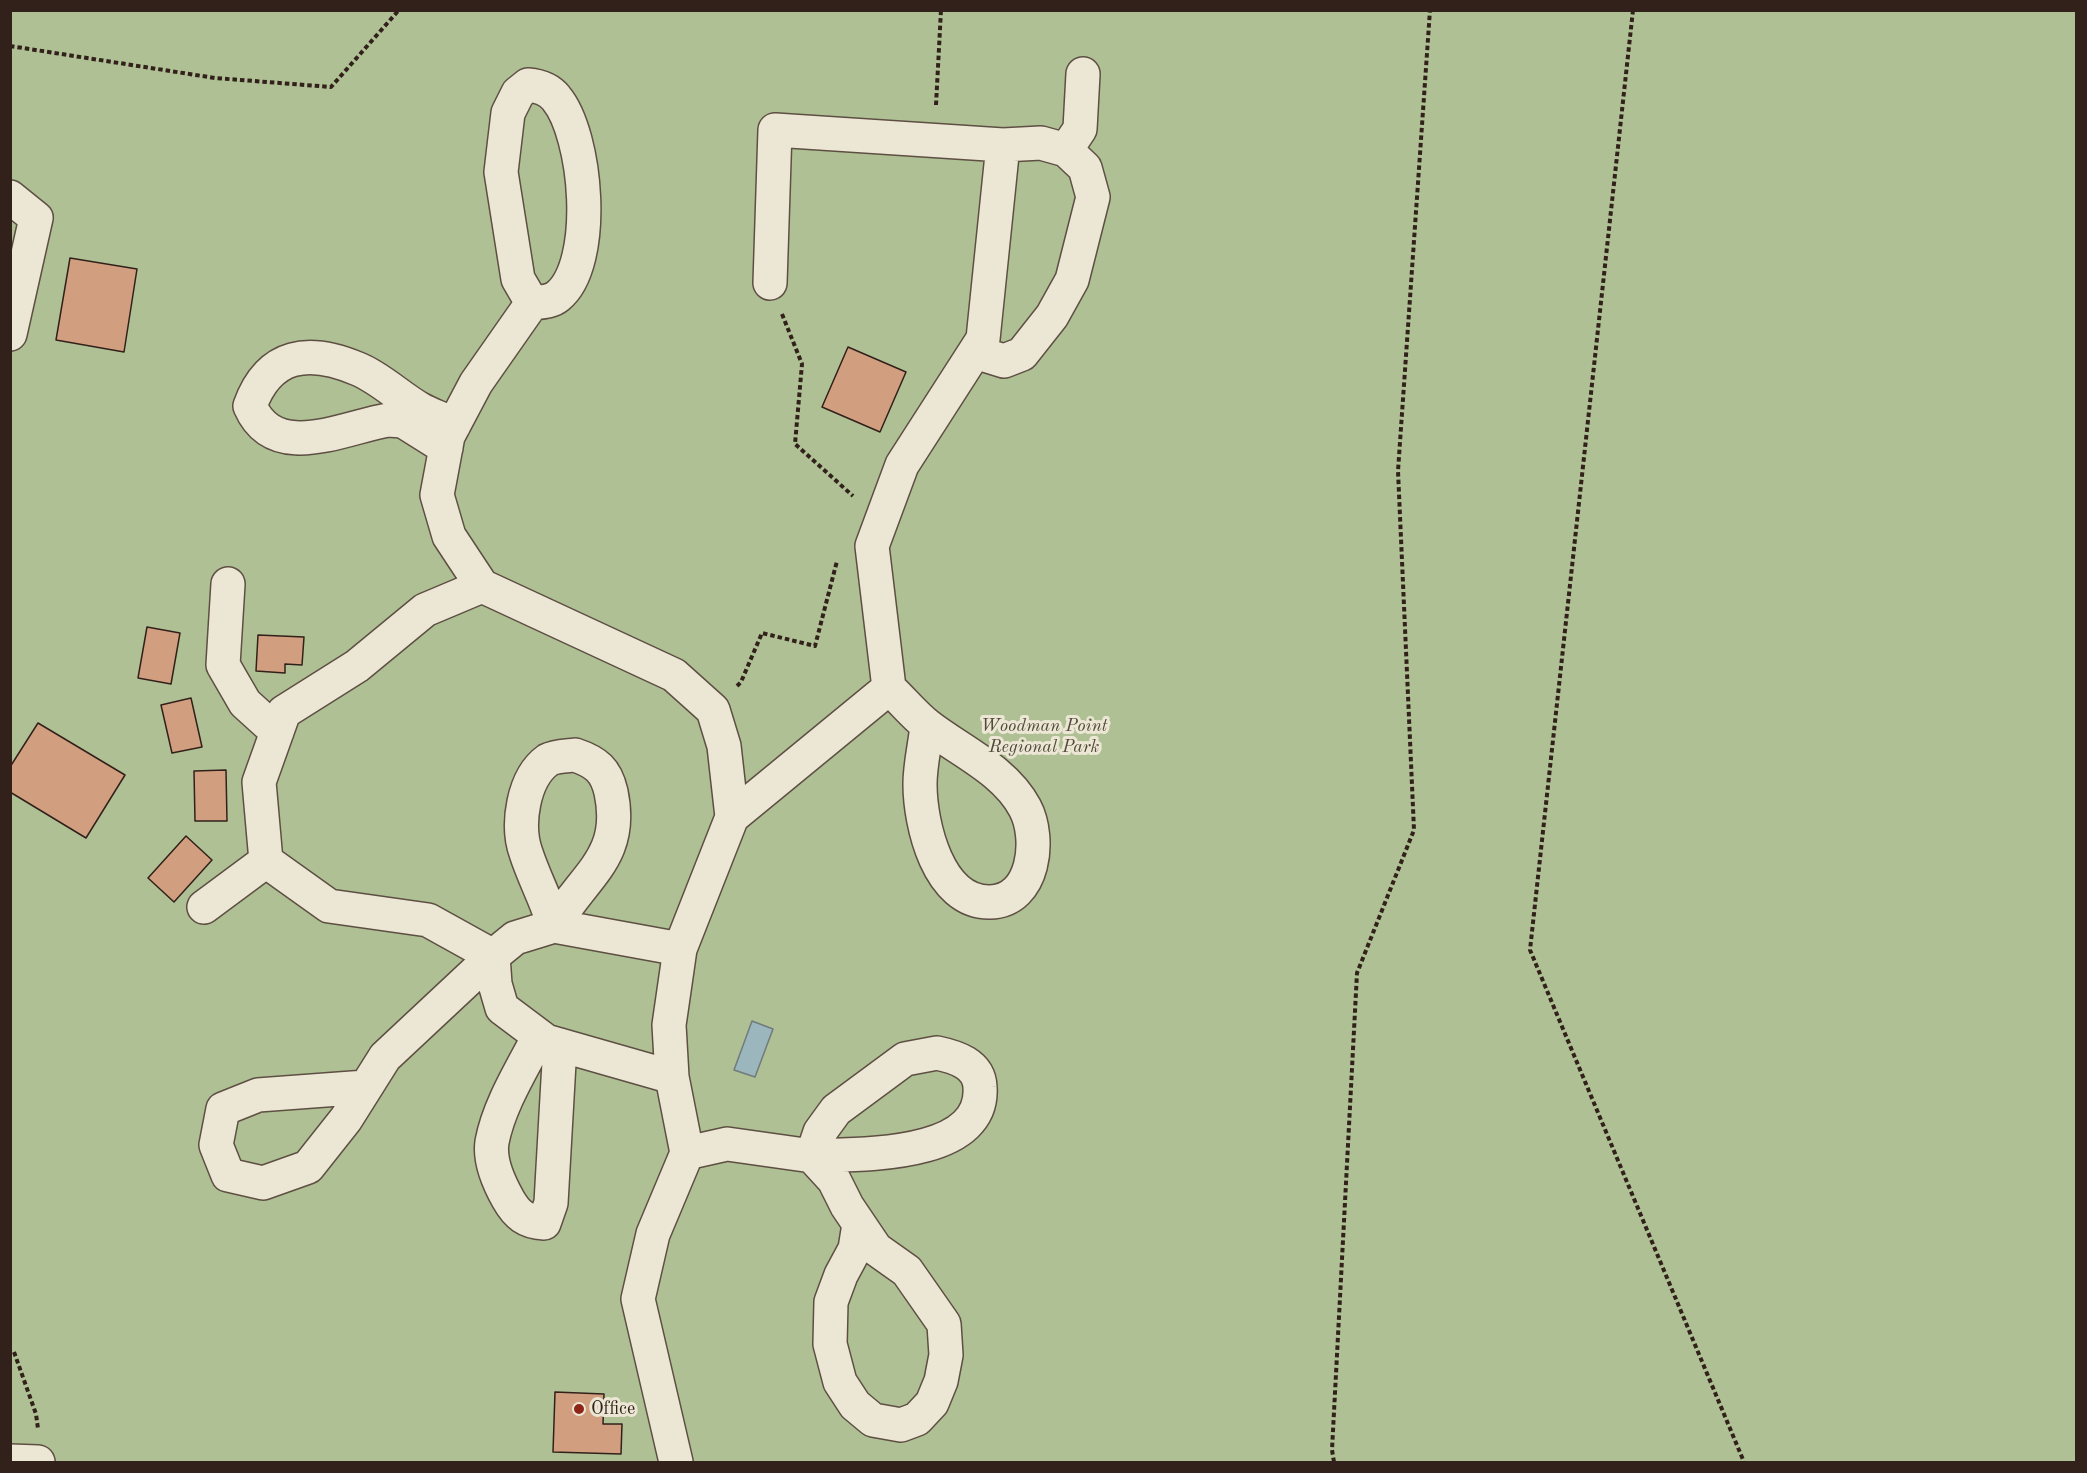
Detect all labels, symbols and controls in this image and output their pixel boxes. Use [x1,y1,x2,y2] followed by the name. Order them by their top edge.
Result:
[980,715,1108,758] park label: Woodman Point Regional Park
[591,1398,635,1420] place label: Office
[572,1402,586,1416] marker: Office

